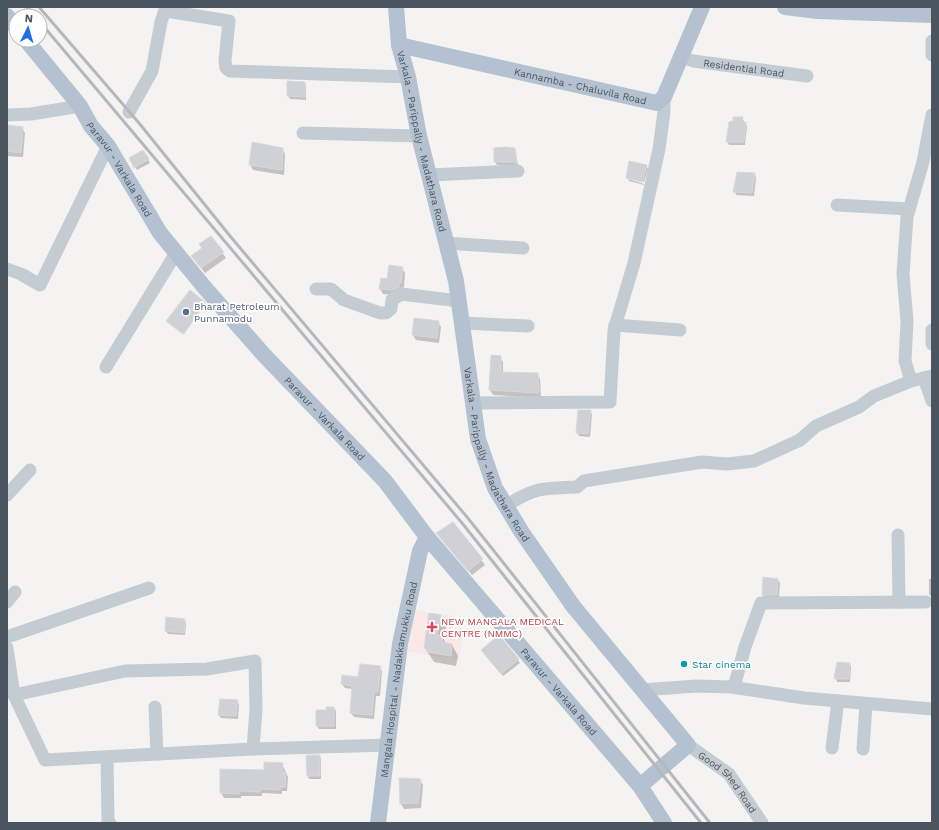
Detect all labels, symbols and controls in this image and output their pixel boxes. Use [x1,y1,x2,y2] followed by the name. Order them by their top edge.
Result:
[8,8,48,48] north arrow
[24,12,33,25] text: N
[395,49,449,233] street label: Varkala - Parippally - Madathara Road
[703,57,785,78] street label: Residential Road
[513,66,648,106] street label: Kannamba - Chaluvila Road
[84,120,154,219] street label: Paravur - Varkala Road
[194,301,280,324] place label: Bharat Petroleum Punnamodu
[181,307,191,317] marker: Bharat Petroleum Punnamodu
[463,366,532,544] street label: Varkala - Parippally - Madathara Road
[282,374,367,462] street label: Paravur - Varkala Road
[378,580,419,778] street label: Mangala Hospital - Nadakkamukku Road
[441,616,564,639] place label: NEW MANGALA MEDICAL CENTRE (NMMC)
[426,621,438,633] marker: NEW MANGALA MEDICAL CENTRE (NMMC)
[519,646,599,737] street label: Paravur - Varkala Road
[679,659,689,669] marker: Star cinema
[692,659,751,670] place label: Star cinema
[696,749,759,815] street label: Good Shed Road

